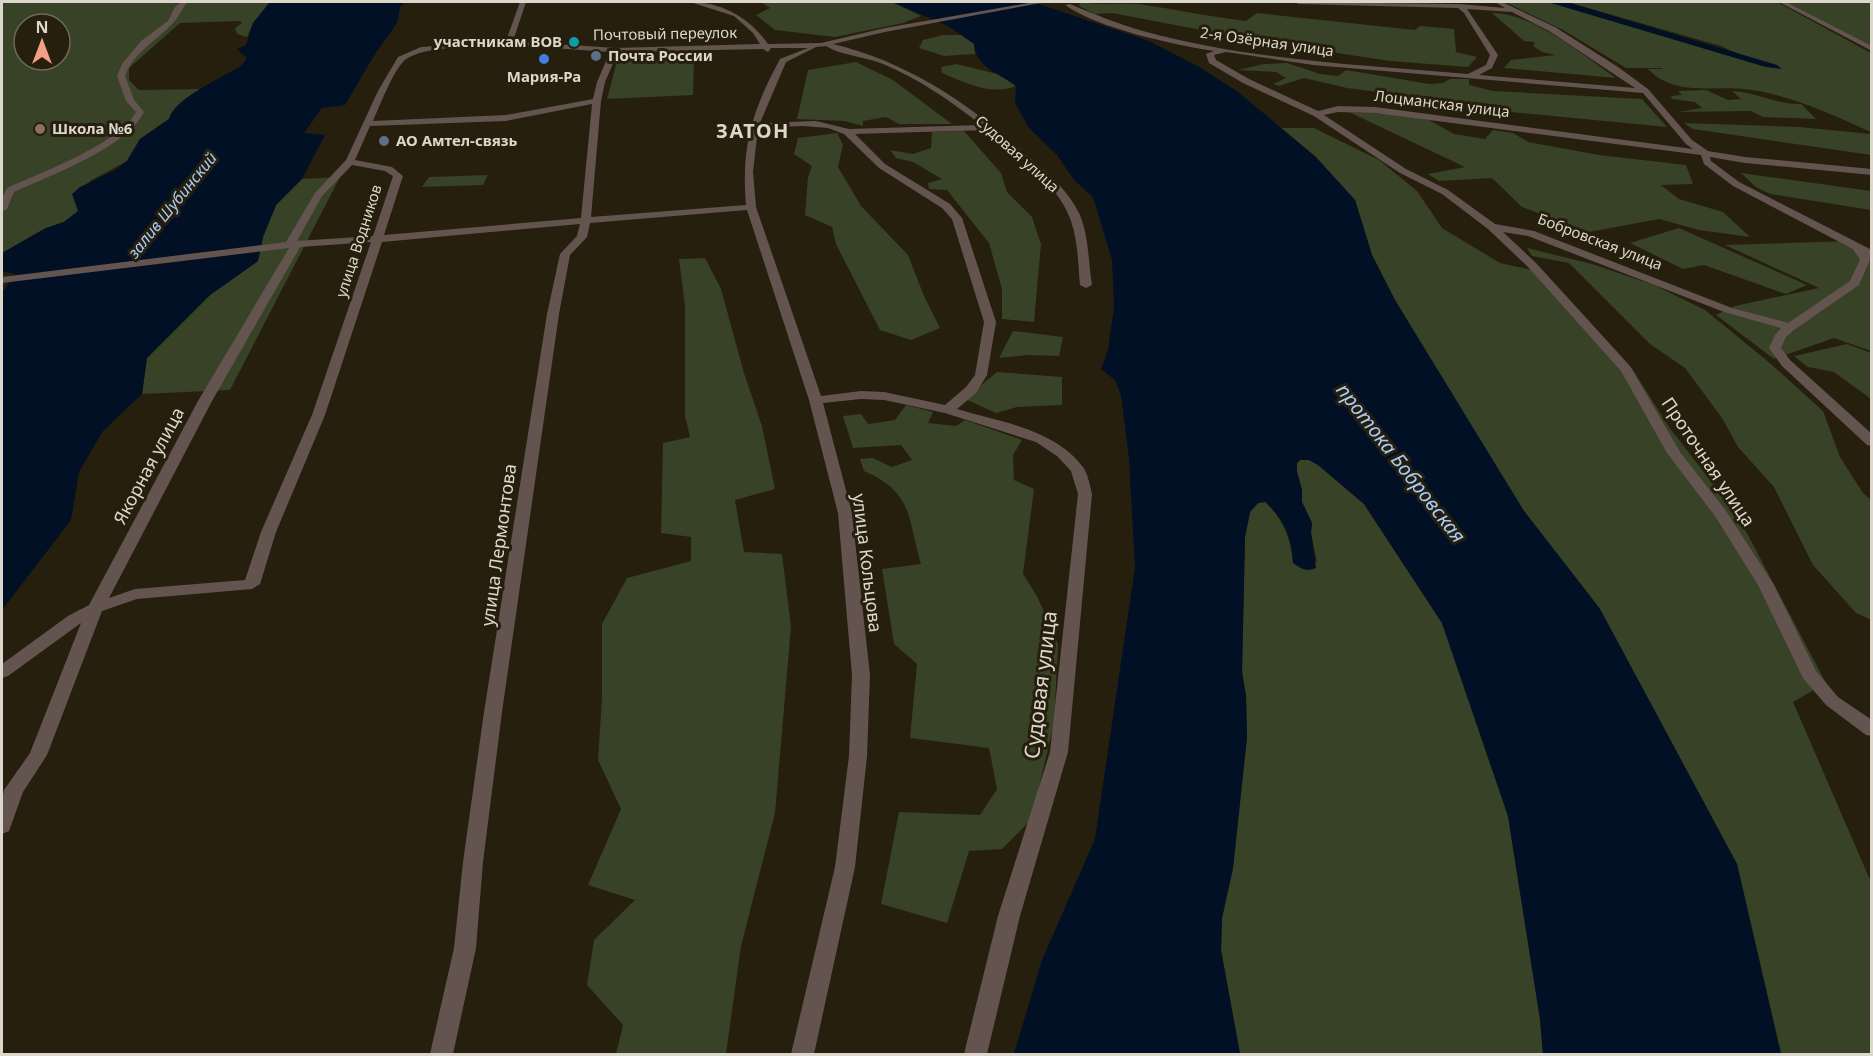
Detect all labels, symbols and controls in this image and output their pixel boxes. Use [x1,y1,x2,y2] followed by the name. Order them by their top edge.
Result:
[12,12,72,72] north arrow
[35,16,49,38] text: N
[593,22,737,44] street label: Почтовый переулок
[1199,22,1335,60] street label: 2-я Озёрная улица
[433,31,562,51] place label: участникам ВОВ
[567,35,581,49] marker: участникам ВОВ
[608,45,713,65] place label: Почта России
[589,49,603,63] marker: Почта России
[537,52,551,66] marker: Мария-Ра
[507,66,581,86] place label: Мария-Ра
[1373,85,1511,121] street label: Лоцманская улица
[971,110,1064,196] street label: Судовая улица
[716,117,790,144] district label: ЗАТОН
[52,118,133,138] place label: Школа №6
[33,122,47,136] marker: Школа №6
[396,130,518,150] place label: АО Амтел-связь
[377,134,391,148] marker: АО Амтел-связь
[122,147,222,263] water label: залив Шубинский
[330,182,386,300] street label: улица Водников
[1535,208,1666,274] street label: Бобровская улица
[1331,377,1472,548] water label: протока Бобровская
[1657,392,1761,531] street label: Проточная улица
[107,403,189,528] street label: Якорная улица
[475,462,521,628] street label: улица Лермонтова
[848,492,888,634] street label: улица Кольцова
[1017,609,1063,760] street label: Судовая улица

